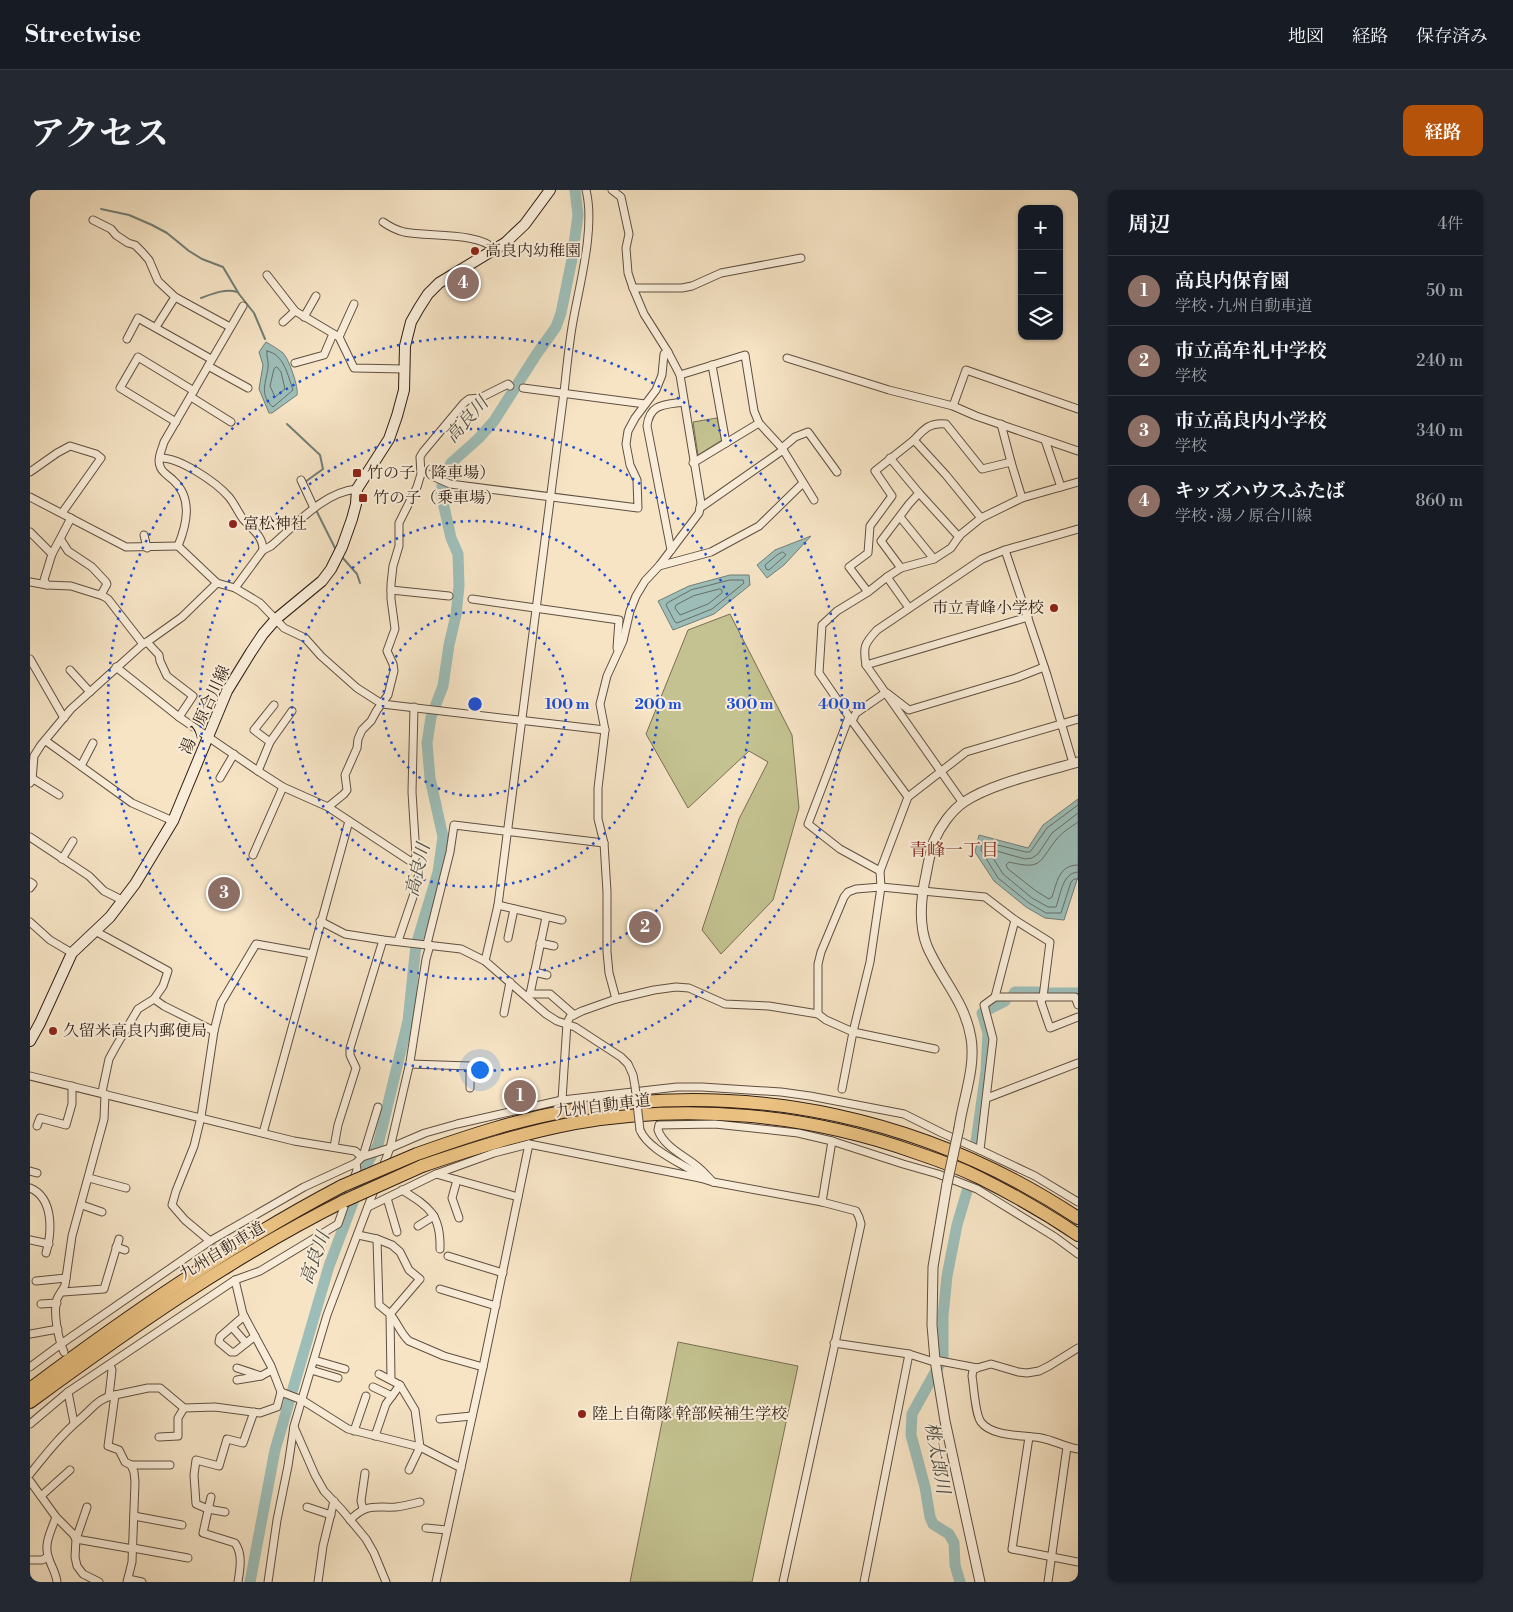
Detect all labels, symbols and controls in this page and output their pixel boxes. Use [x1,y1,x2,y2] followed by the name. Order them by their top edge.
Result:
[25,20,141,50] text: Streetwise
[1288,25,1324,48] text: 地図
[1352,25,1388,48] text: 経路
[1416,25,1488,48] text: 保存済み
[1403,105,1483,156] button: 経路
[30,113,169,156] text: アクセス
[1018,205,1063,340] map controls
[1018,205,1063,250] button: +
[1128,212,1170,238] text: 周辺
[1437,214,1463,234] text: 4件
[485,241,581,261] place label: 高良内幼稚園
[469,245,481,257] marker: 高良内幼稚園
[1018,250,1063,295] button: −
[447,264,479,302] pin: 4
[1175,269,1289,293] text: 高良内保育園
[1140,281,1148,301] text: 1
[1426,281,1463,301] text: 50 m
[1018,295,1063,340] button: layers
[1175,296,1312,316] text: 学校 · 九州自動車道
[1175,339,1327,363] text: 市立高牟礼中学校
[1139,351,1149,371] text: 2
[1416,351,1463,371] text: 240 m
[1175,366,1207,386] text: 学校
[440,391,495,448] water label: 高良川
[1175,409,1327,433] text: 市立高良内小学校
[1139,421,1149,441] text: 3
[1416,421,1463,441] text: 340 m
[1175,436,1207,456] text: 学校
[367,463,495,483] place label: 竹の子（降車場）
[351,467,363,479] marker: 竹の子（降車場）
[1175,479,1345,503] text: キッズハウスふたば
[373,488,501,508] place label: 竹の子（乗車場）
[1139,491,1149,511] text: 4
[1416,491,1463,511] text: 860 m
[357,492,369,504] marker: 竹の子（乗車場）
[1175,506,1312,526] text: 学校 · 湯ノ原合川線
[243,514,307,534] place label: 富松神社
[227,518,239,530] marker: 富松神社
[932,598,1044,618] place label: 市立青峰小学校
[1048,602,1060,614] marker: 市立青峰小学校
[176,662,234,758] street label: 湯ノ原合川線
[466,695,484,713] centre of rings
[545,695,590,714] text: 100 m
[634,695,682,714] text: 200 m
[727,695,774,714] text: 300 m
[818,695,866,714] text: 400 m
[401,839,436,899] water label: 高良川
[909,839,999,862] district label: 青峰一丁目
[208,874,240,912] pin: 3
[629,908,661,946] pin: 2
[63,1021,207,1041] place label: 久留米高良内郵便局
[47,1025,59,1037] marker: 久留米高良内郵便局
[467,1057,493,1083] your location
[504,1077,536,1115] pin: 1
[554,1090,652,1122] street label: 九州自動車道
[176,1218,268,1284] street label: 九州自動車道
[295,1227,336,1287] water label: 高良川
[592,1404,787,1424] place label: 陸上自衛隊 幹部候補生学校
[576,1408,588,1420] marker: 陸上自衛隊 幹部候補生学校
[919,1421,955,1497] water label: 桃太郎川

